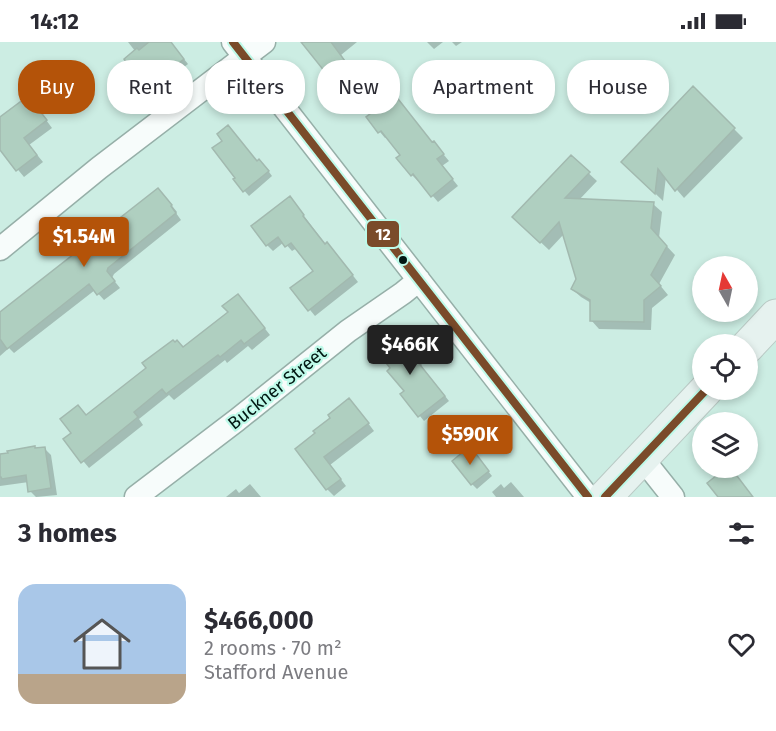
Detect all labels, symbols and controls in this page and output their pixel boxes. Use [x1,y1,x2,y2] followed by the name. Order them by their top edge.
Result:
[30,8,79,35] text: 14:12
[18,60,95,114] chip: Buy
[107,60,193,114] chip: Rent
[205,60,305,114] chip: Filters
[317,60,400,114] chip: New
[412,60,555,114] chip: Apartment
[567,60,669,114] chip: House
[35,217,133,268] pin: $1.54M
[366,220,400,248] line badge: 12
[53,224,115,248] text: $1.54M
[375,225,391,244] text: 12
[397,254,409,266] unlabelled marker
[692,256,758,322] north arrow
[692,256,758,478] map controls
[368,325,452,376] pin: $466K
[381,332,439,356] text: $466K
[692,334,758,400] button: locate
[223,341,331,434] street label: Buckner Street
[692,412,758,478] button: layers
[428,415,512,466] pin: $590K
[442,422,498,446] text: $590K
[725,517,758,550] icon: filters
[18,518,117,549] text: 3 homes
[204,605,314,636] text: $466,000
[66,608,138,680] icon: home
[725,628,758,661] icon: heart
[204,636,342,660] text: 2 rooms · 70 m²
[204,660,349,684] text: Stafford Avenue

